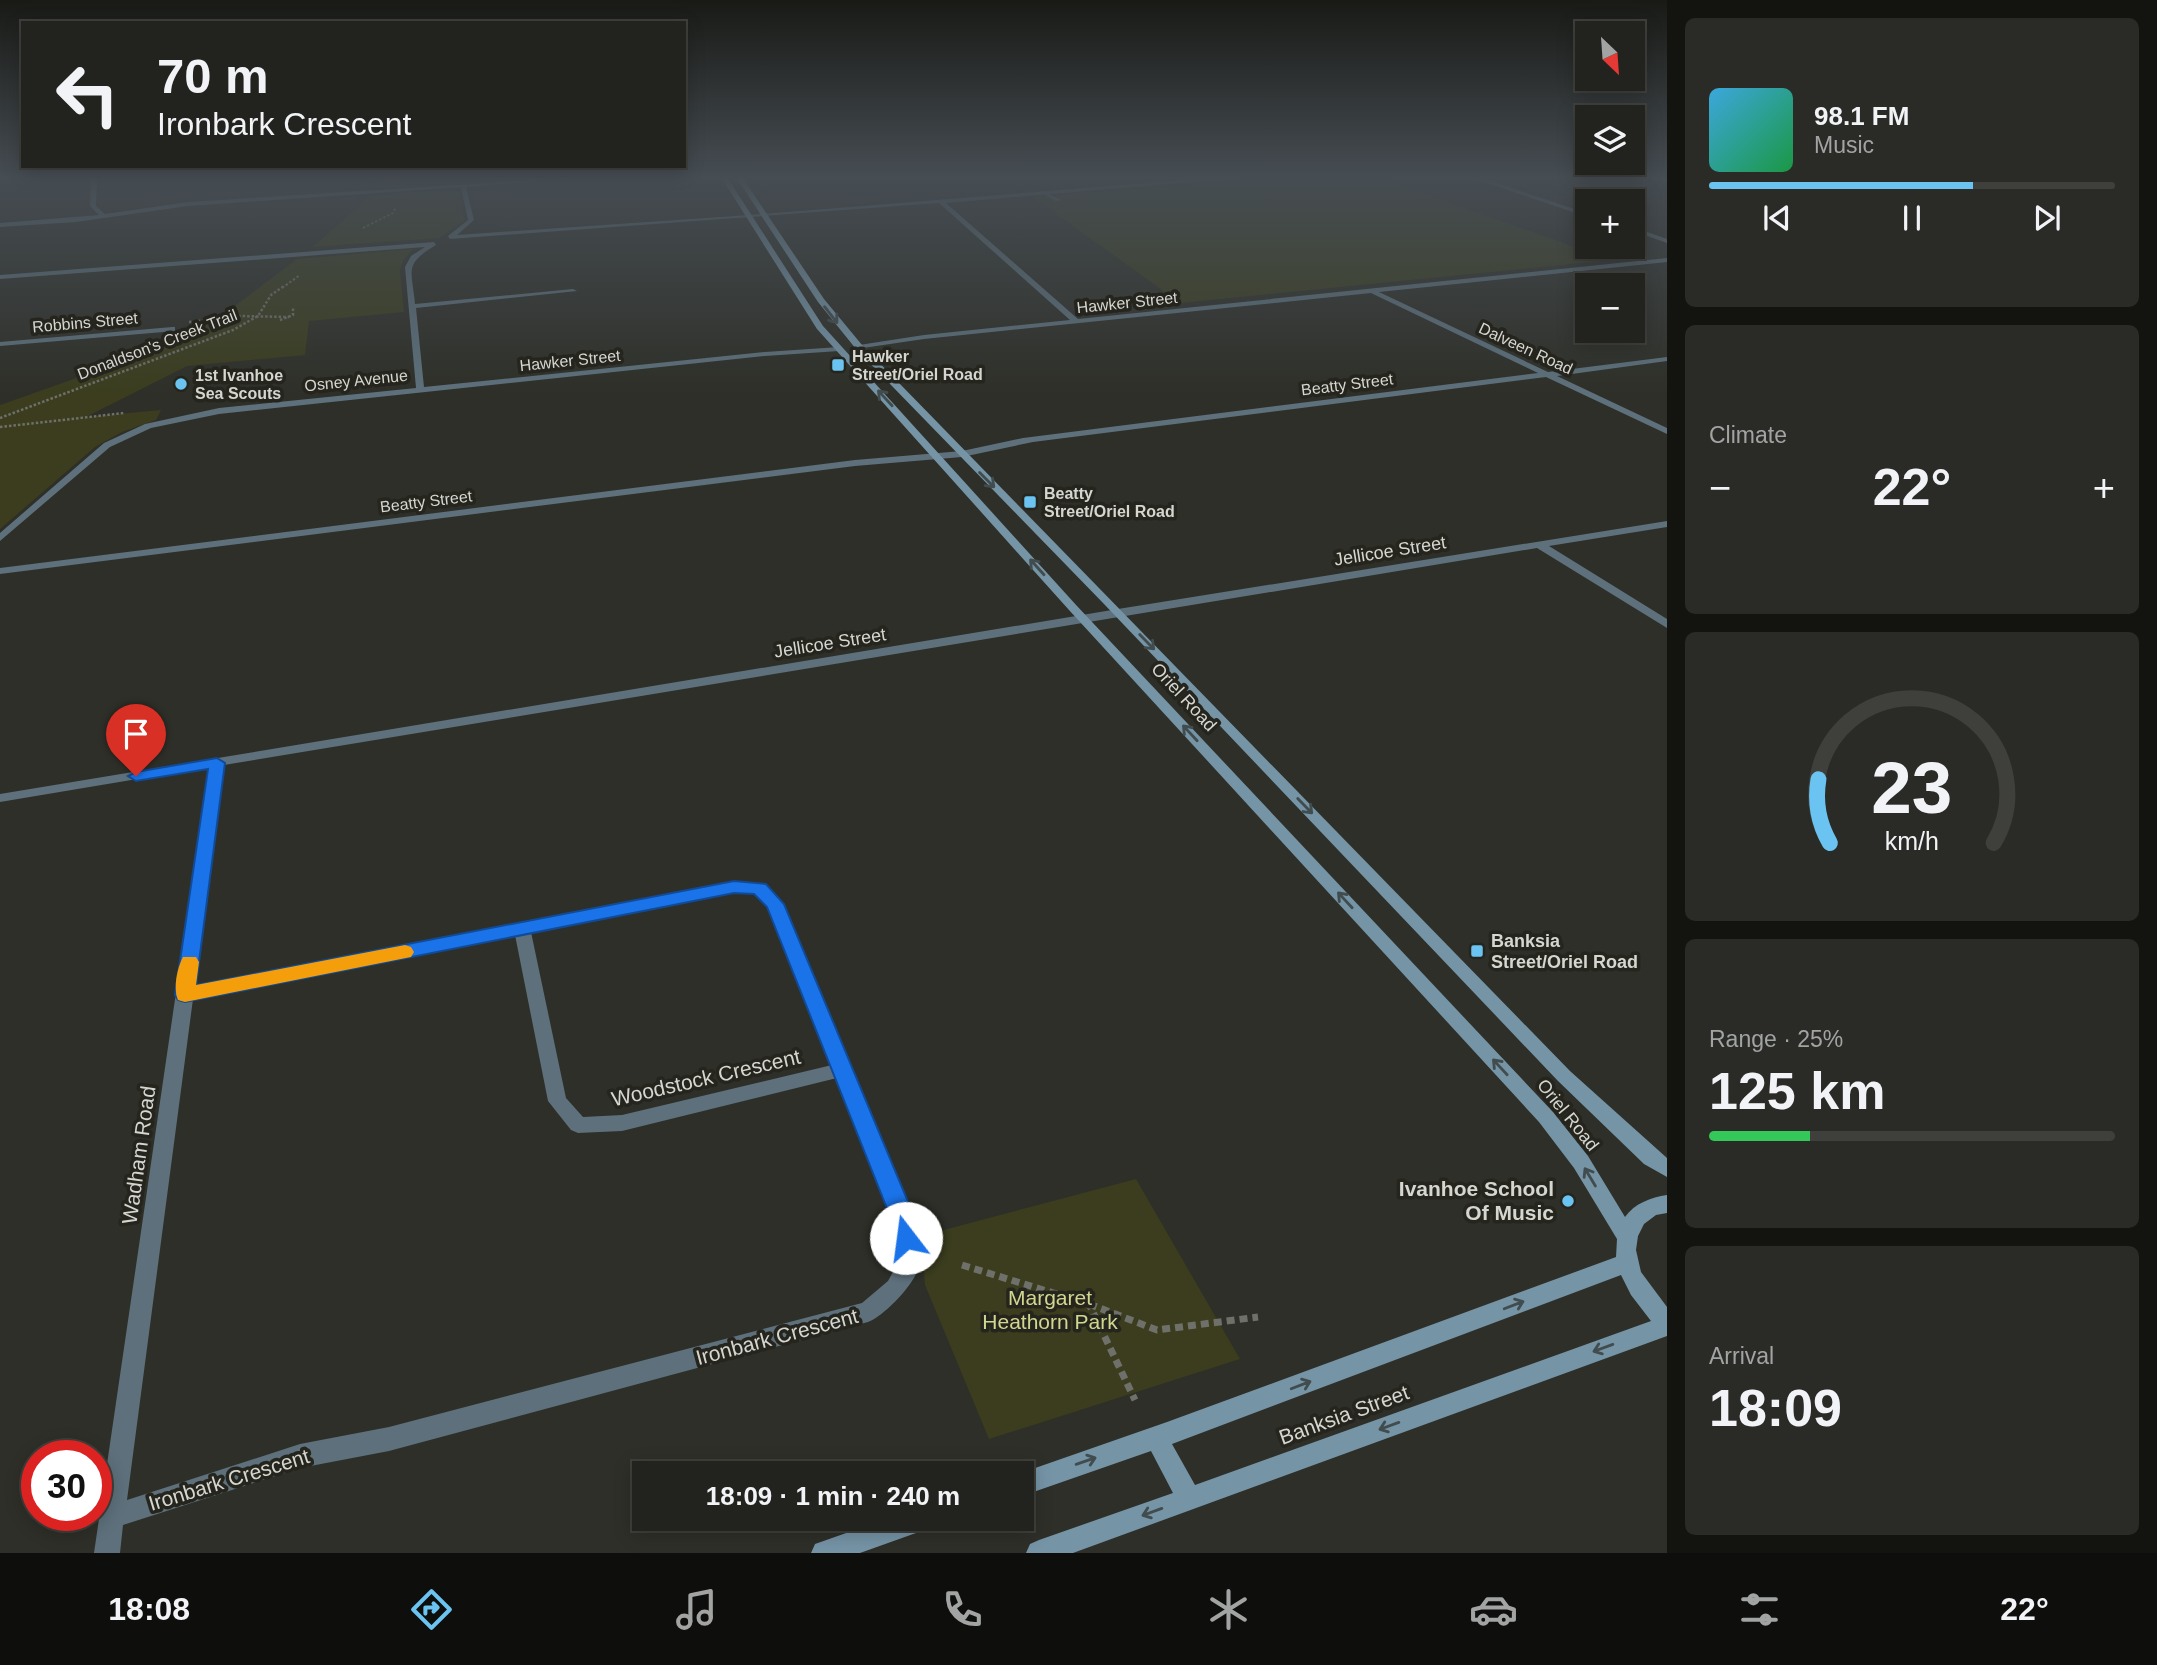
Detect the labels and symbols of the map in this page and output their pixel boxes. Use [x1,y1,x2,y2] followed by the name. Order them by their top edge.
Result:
[1575,21,1645,91] north arrow
[1076,289,1179,316] street label: Hawker Street
[824,305,839,324] one-way arrow
[75,306,239,383] street label: Donaldson's Creek Trail
[32,309,139,336] street label: Robbins Street
[1476,319,1575,378] street label: Dalveen Road
[519,347,622,374] street label: Hawker Street
[852,348,983,383] place label: Hawker Street/Oriel Road
[830,357,846,373] marker: Hawker Street/Oriel Road
[195,367,283,402] place label: 1st Ivanhoe Sea Scouts
[304,367,409,394] street label: Osney Avenue
[1300,370,1395,399] street label: Beatty Street
[173,376,189,392] marker: 1st Ivanhoe Sea Scouts
[877,390,893,408] one-way arrow
[979,472,996,489] one-way arrow
[1044,485,1175,520] place label: Beatty Street/Oriel Road
[379,487,474,516] street label: Beatty Street
[1022,494,1038,510] marker: Beatty Street/Oriel Road
[1333,532,1447,570] street label: Jellicoe Street
[1029,559,1045,577] one-way arrow
[773,624,887,662] street label: Jellicoe Street
[1139,633,1156,650] one-way arrow
[1147,659,1221,735] street label: Oriel Road
[106,704,166,776] pin
[1182,724,1198,742] one-way arrow
[1296,797,1313,814] one-way arrow
[1336,892,1353,909] one-way arrow
[1491,931,1638,972] place label: Banksia Street/Oriel Road
[1469,943,1485,959] marker: Banksia Street/Oriel Road
[609,1045,803,1110] street label: Woodstock Crescent
[1491,1059,1508,1076] one-way arrow
[1533,1075,1603,1155] street label: Oriel Road
[117,1084,160,1226] street label: Wadham Road
[1583,1167,1597,1187] one-way arrow
[1399,1177,1554,1224] place label: Ivanhoe School Of Music
[1560,1193,1576,1209] marker: Ivanhoe School Of Music
[869,1201,943,1275] position arrow
[982,1286,1118,1333] park label: Margaret Heathorn Park
[1502,1298,1524,1310] one-way arrow
[693,1304,861,1369] street label: Ironbark Crescent
[1592,1343,1614,1356] one-way arrow
[1289,1377,1311,1390] one-way arrow
[1276,1380,1412,1449] street label: Banksia Street
[1378,1421,1400,1433] one-way arrow
[21,1440,112,1531] speed limit sign: 30
[146,1444,312,1515] street label: Ironbark Crescent
[1075,1454,1097,1466] one-way arrow
[1141,1507,1163,1519] one-way arrow

